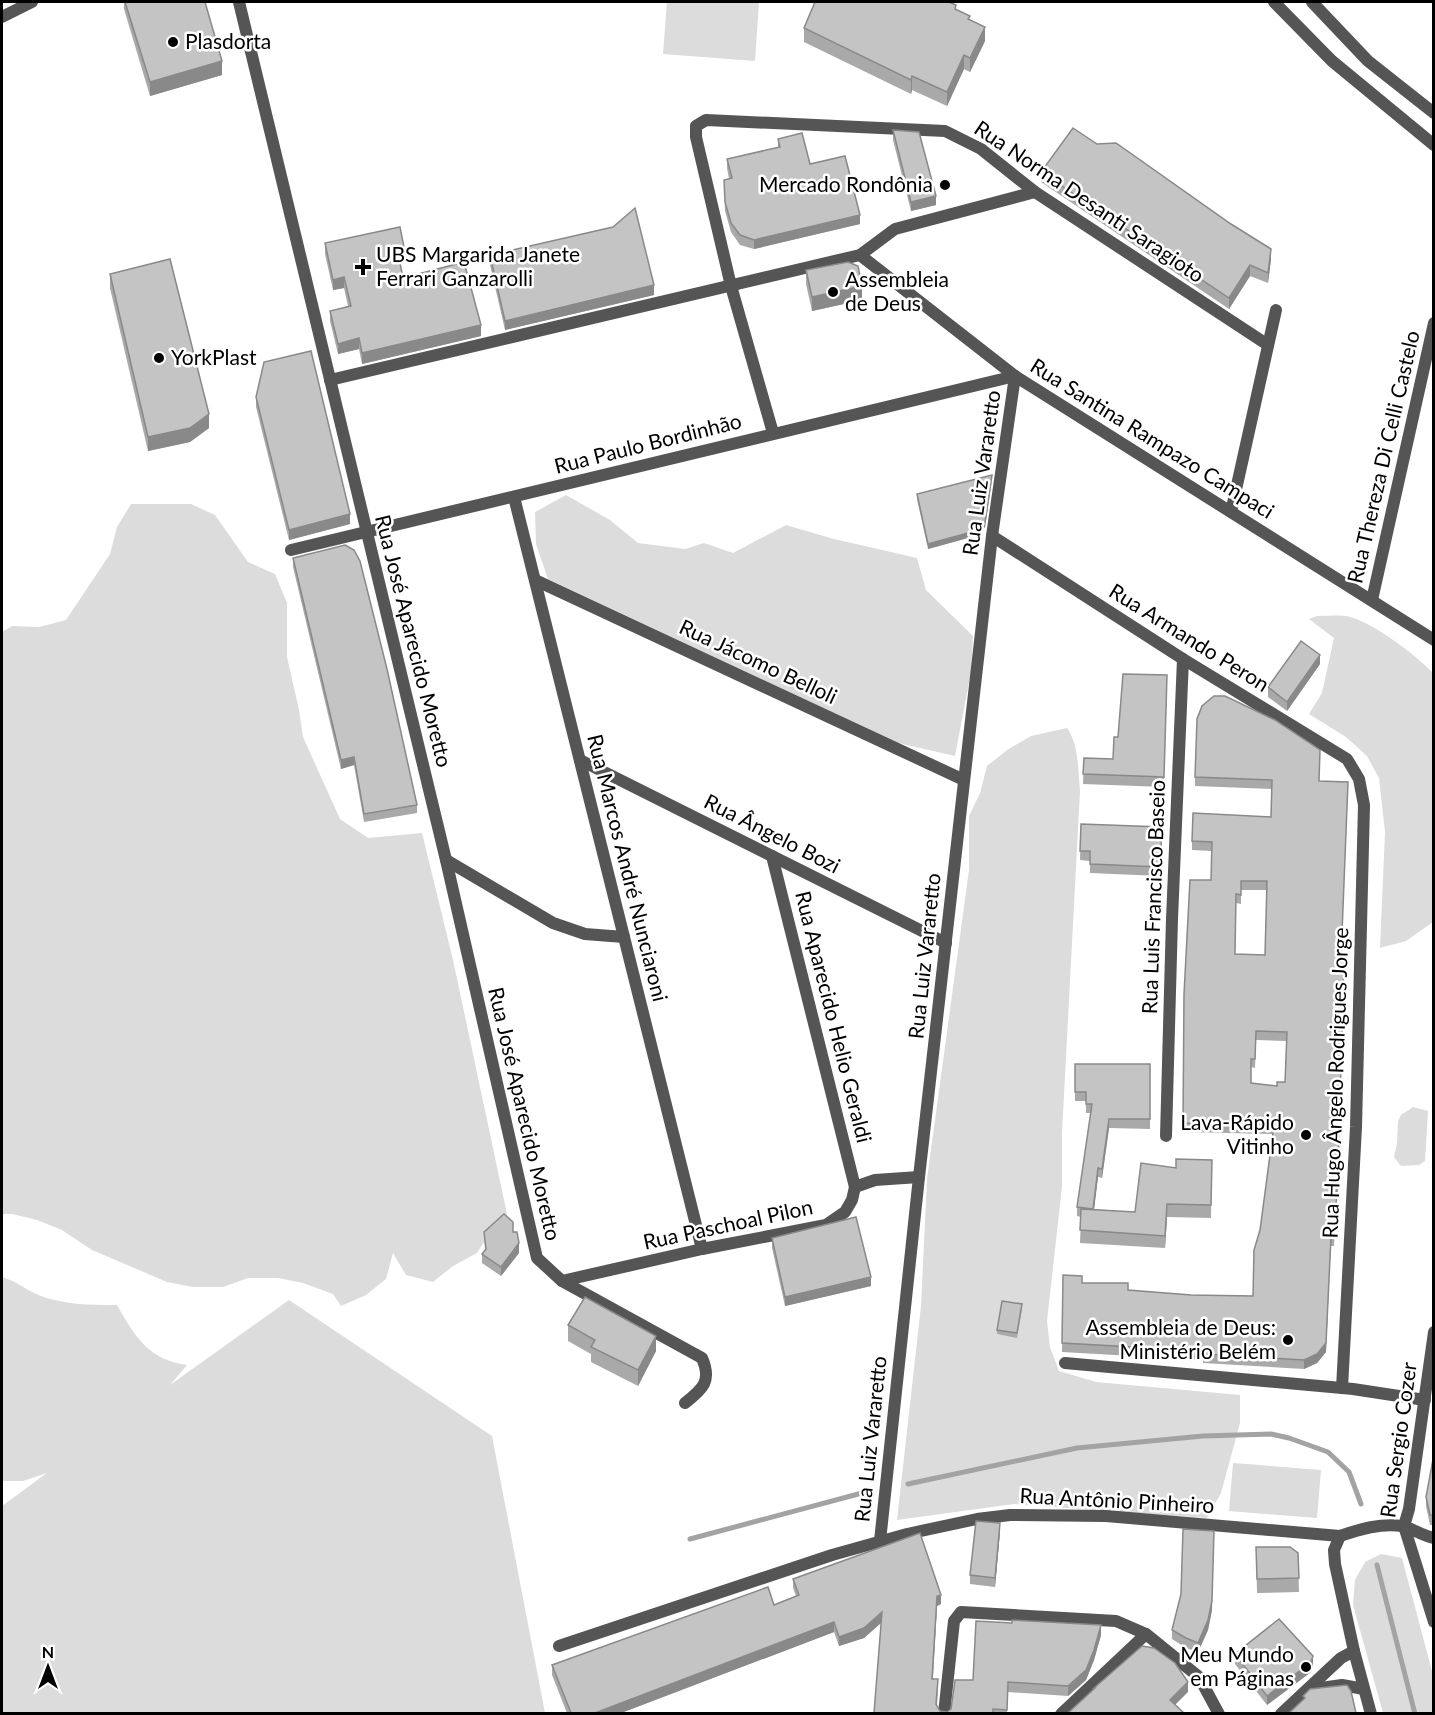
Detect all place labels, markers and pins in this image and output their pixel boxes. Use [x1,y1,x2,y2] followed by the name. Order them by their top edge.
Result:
[185,28,271,53] place label: Plasdorta
[166,35,180,49] marker: Plasdorta
[759,171,933,196] place label: Mercado Rondônia
[938,178,952,192] marker: Mercado Rondônia
[376,241,580,290] place label: UBS Margarida Janete Ferrari Ganzarolli
[354,258,372,276] marker: UBS Margarida Janete Ferrari Ganzarolli
[845,266,949,315] place label: Assembleia de Deus
[826,285,840,299] marker: Assembleia de Deus
[171,344,257,369] place label: YorkPlast
[152,351,166,365] marker: YorkPlast
[1180,1109,1294,1158] place label: Lava-Rápido Vitinho
[1299,1128,1313,1142] marker: Lava-Rápido Vitinho
[1085,1314,1276,1363] place label: Assembleia de Deus: Ministério Belém
[1281,1333,1295,1347] marker: Assembleia de Deus: Ministério Belém
[1180,1641,1294,1690] place label: Meu Mundo em Páginas
[1299,1660,1313,1674] marker: Meu Mundo em Páginas

